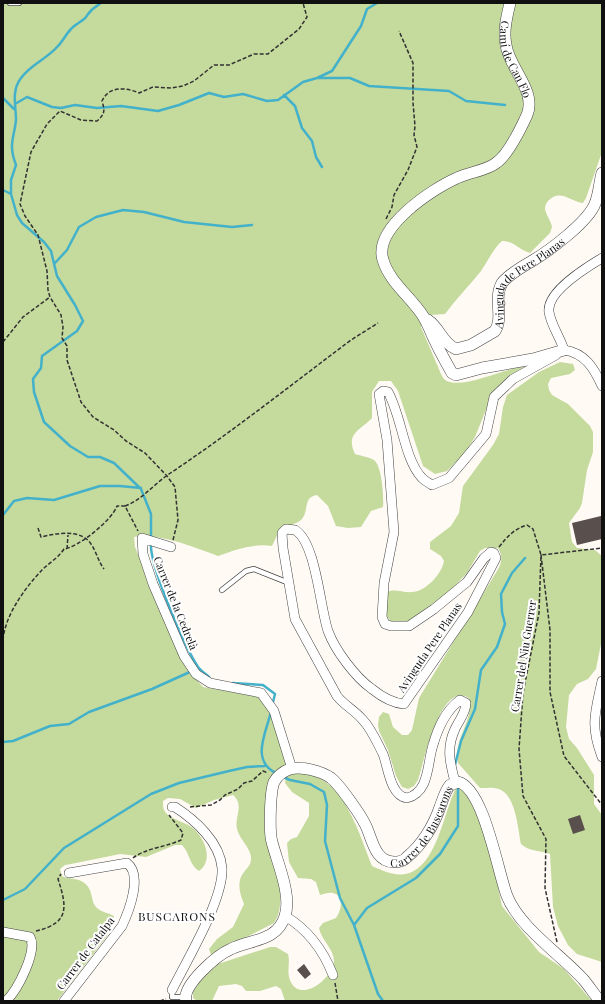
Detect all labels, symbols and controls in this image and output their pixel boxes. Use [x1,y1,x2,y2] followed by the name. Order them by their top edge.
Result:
[497,20,536,99] street label: Camí de Can Flo
[489,233,567,331] street label: Avinguda de Pere Planas
[150,554,202,652] street label: Carrer de la Cedrelà
[393,599,465,696] street label: Avinguda Pere Planas
[507,599,539,713] street label: Carrer del Niu Guerrer
[390,782,455,870] street label: Carrer de Buscarons
[138,908,216,924] district label: BUSCARONS
[53,913,118,993] street label: Carrer de Catalpa

